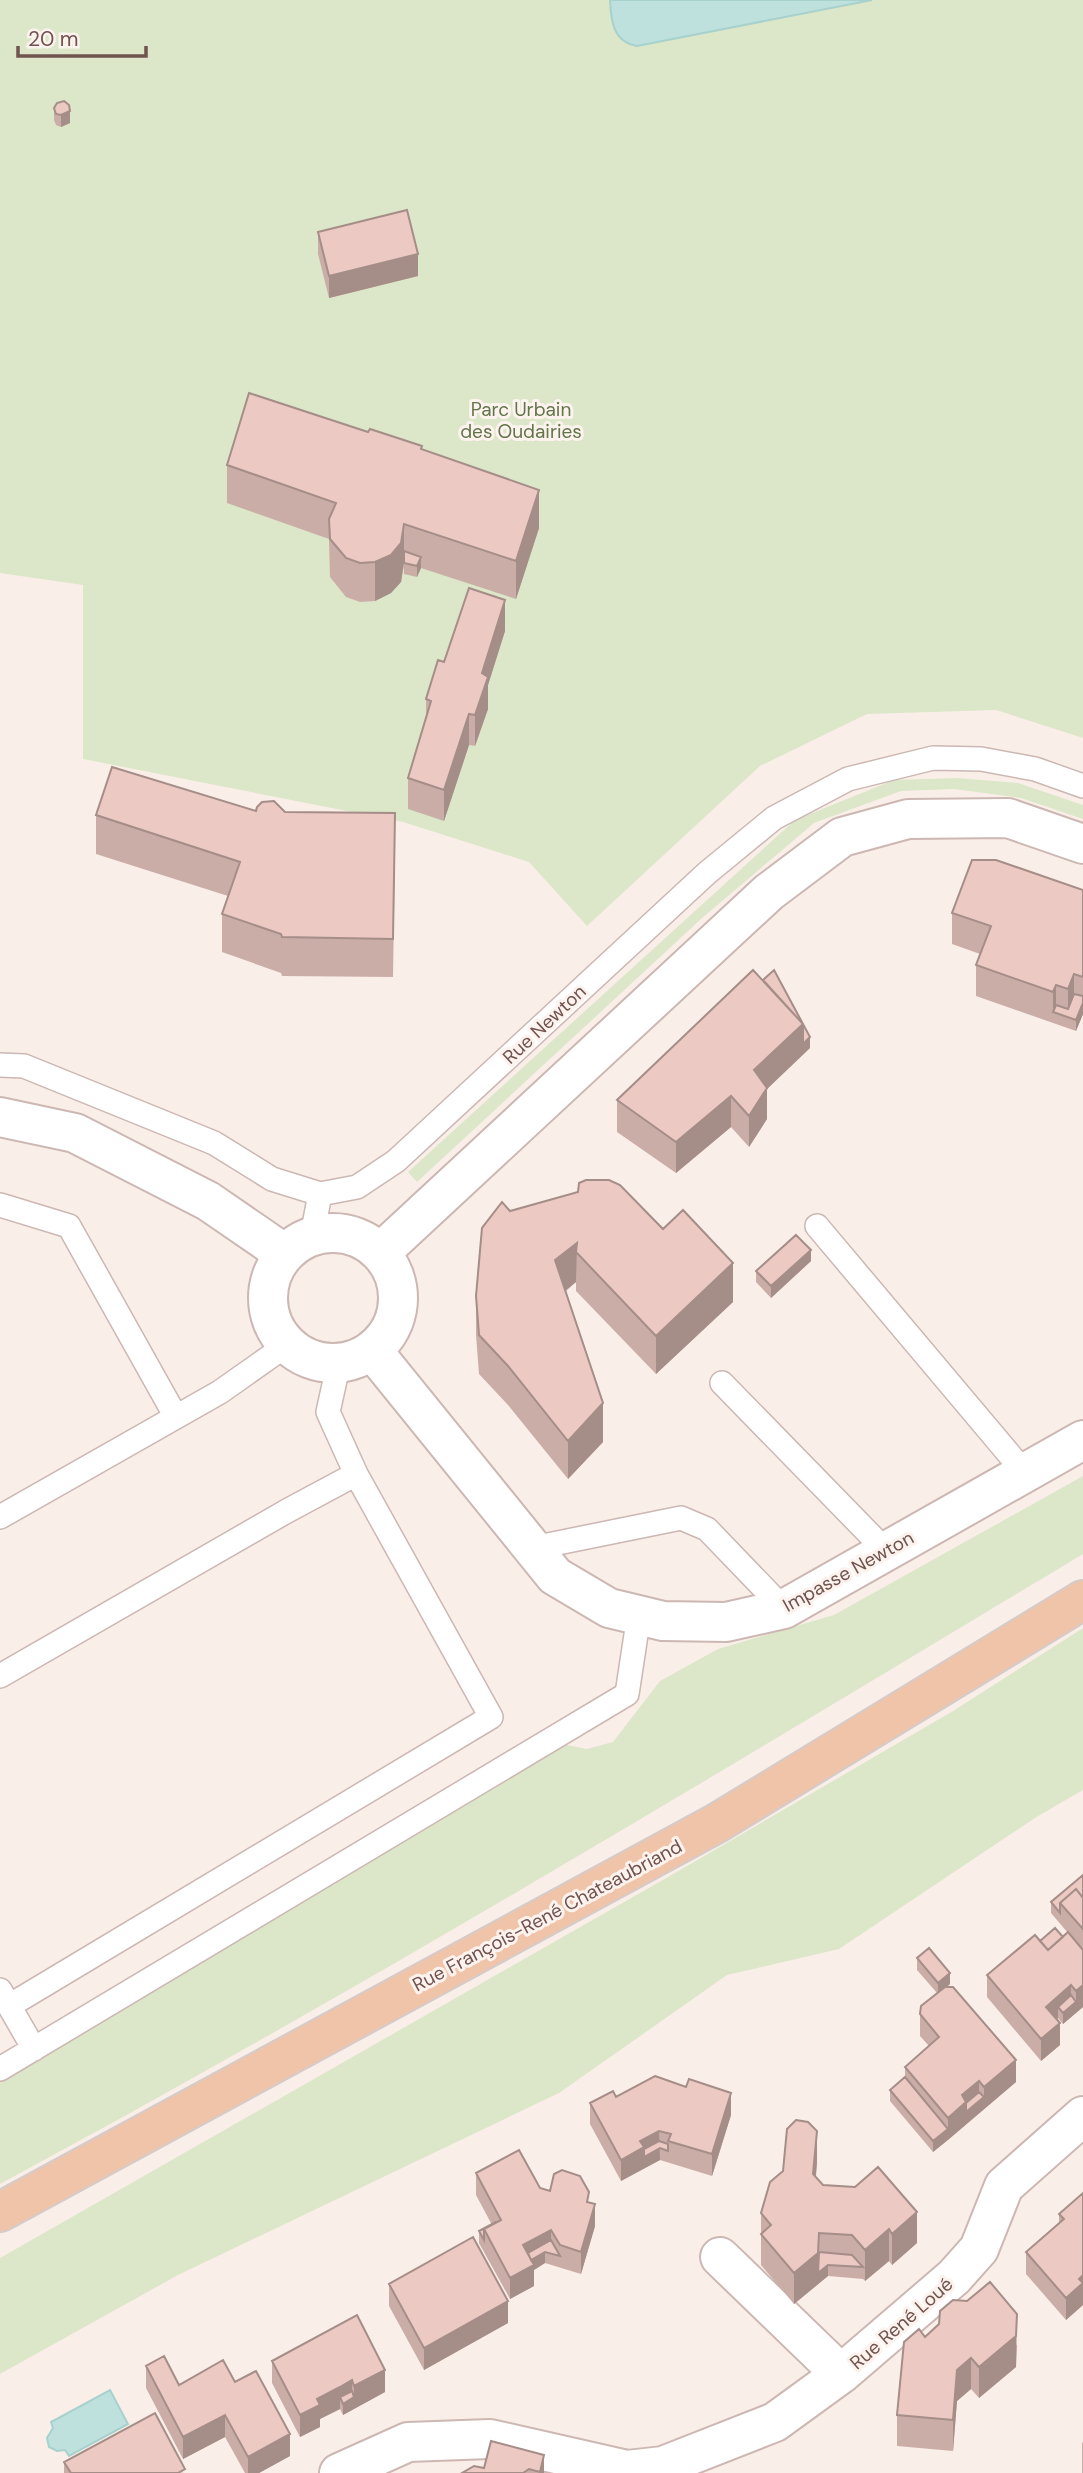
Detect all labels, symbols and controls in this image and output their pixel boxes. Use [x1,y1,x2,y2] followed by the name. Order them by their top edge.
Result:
[18,14,145,58] scale bar
[28,25,79,53] text: 20 m
[460,397,582,444] park label: Parc Urbain des Oudairies
[497,979,591,1069] street label: Rue Newton
[778,1525,918,1618] street label: Impasse Newton
[408,1834,686,1997] street label: Rue François-René Chateaubriand
[845,2272,958,2375] street label: Rue René Loué

